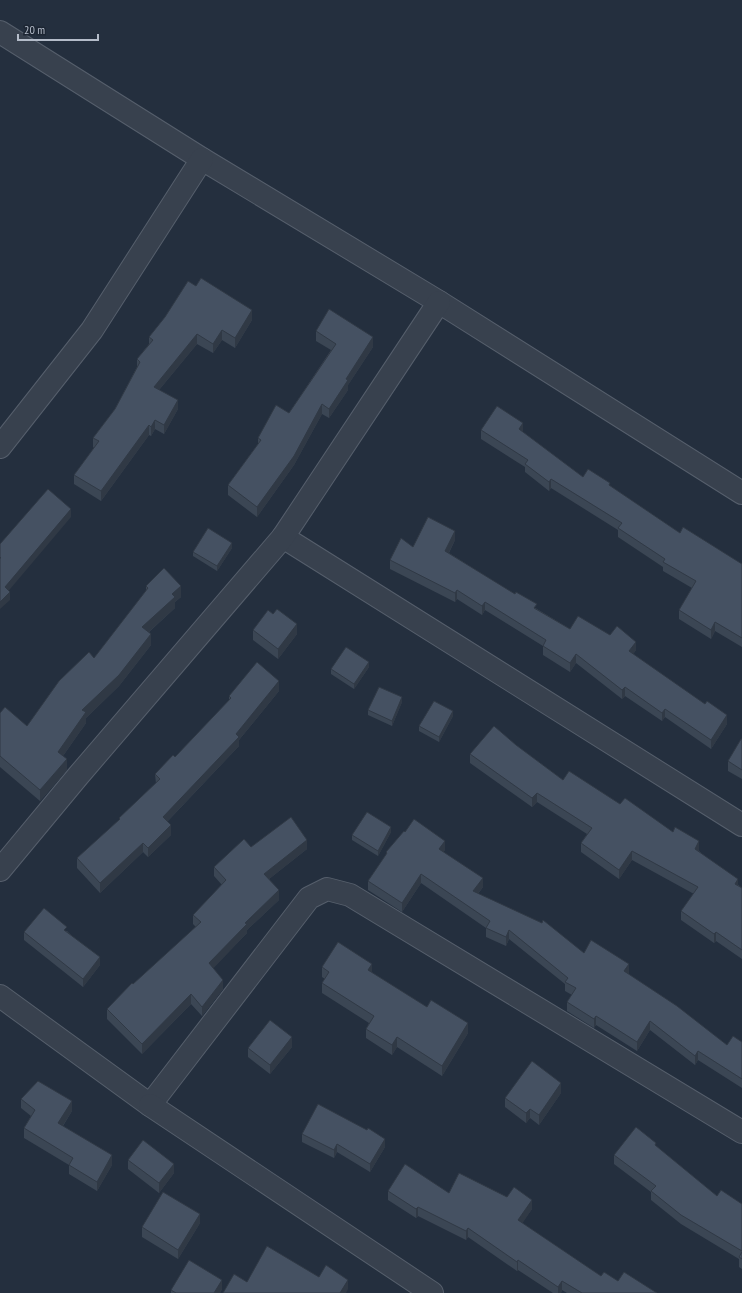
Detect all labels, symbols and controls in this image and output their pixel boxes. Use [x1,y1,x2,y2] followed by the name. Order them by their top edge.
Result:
[18,16,98,42] scale bar
[24,22,45,37] text: 20 m

